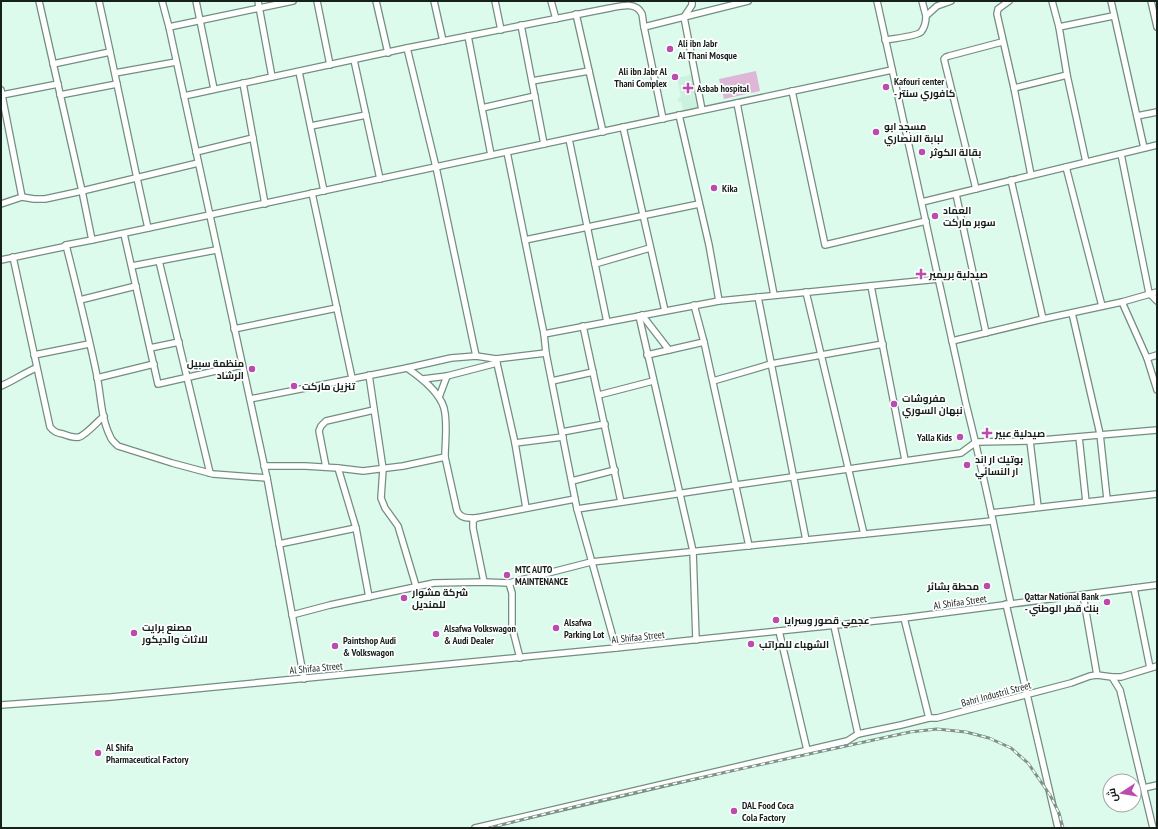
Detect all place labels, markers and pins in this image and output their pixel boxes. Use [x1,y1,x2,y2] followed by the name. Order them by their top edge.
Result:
[677,37,737,62] place label: Ali ibn Jabr Al Thani Mosque
[665,44,675,54] marker: Ali ibn Jabr Al Thani Mosque
[614,65,668,90] place label: Ali ibn Jabr Al Thani Complex
[670,72,680,82] marker: Ali ibn Jabr Al Thani Complex
[894,75,955,102] place label: Kafouri center - كافوري سنتر
[682,82,694,94] marker: Asbab hospital
[696,82,750,95] place label: Asbab hospital
[881,82,891,92] marker: Kafouri center - كافوري سنتر
[884,120,943,147] place label: مسجد ابو لبابة الانصاري
[871,127,881,137] marker: مسجد ابو لبابة الانصاري
[929,146,981,159] place label: بقالة الكوثر
[917,147,927,157] marker: بقالة الكوثر
[722,182,738,195] place label: Kika
[709,183,719,193] marker: Kika
[943,204,996,229] place label: العماد سوبر ماركت
[930,211,940,221] marker: العماد سوبر ماركت
[928,268,988,281] place label: صيدلية بريمير
[916,269,926,279] marker: صيدلية بريمير
[187,357,244,382] place label: منظمة سبيل الرشاد
[247,364,257,374] marker: منظمة سبيل الرشاد
[302,380,355,393] place label: تنزيل ماركت
[289,381,299,391] marker: تنزيل ماركت
[902,392,963,419] place label: مفروشات نبهان السوري
[889,399,899,409] marker: مفروشات نبهان السوري
[994,427,1045,440] place label: صيدلية عبير
[982,428,992,438] marker: صيدلية عبير
[916,431,952,444] place label: Yalla Kids
[955,432,965,442] marker: Yalla Kids
[975,453,1023,480] place label: بوتيك ار اند ار النسائي
[962,460,972,470] marker: بوتيك ار اند ار النسائي
[515,563,568,588] place label: MTC AUTO MAINTENANCE
[502,570,512,580] marker: MTC AUTO MAINTENANCE
[926,580,979,593] place label: محطة بشائر
[982,581,992,591] marker: محطة بشائر
[411,586,468,611] place label: شركة مشوار للمنديل
[1025,590,1100,617] place label: Qattar National Bank - بنك قطر الوطني
[399,593,409,603] marker: شركة مشوار للمنديل
[1102,597,1112,607] marker: Qattar National Bank - بنك قطر الوطني
[784,614,870,629] place label: عجمي قصور وسرايا
[771,615,781,625] marker: عجمي قصور وسرايا
[563,616,604,641] place label: Alsafwa Parking Lot
[141,621,208,646] place label: مصنع برايت للاثاث والديكور
[443,622,516,647] place label: Alsafwa Volkswagon & Audi Dealer
[551,623,561,633] marker: Alsafwa Parking Lot
[129,628,139,638] marker: مصنع برايت للاثاث والديكور
[431,629,441,639] marker: Alsafwa Volkswagon & Audi Dealer
[343,634,396,659] place label: Paintshop Audi & Volkswagon
[759,638,829,651] place label: الشهباء للمراتب
[746,639,756,649] marker: الشهباء للمراتب
[330,641,340,651] marker: Paintshop Audi & Volkswagon
[105,741,190,766] place label: Al Shifa Pharmaceutical Factory
[93,748,103,758] marker: Al Shifa Pharmaceutical Factory
[742,799,794,824] place label: DAL Food Coca Cola Factory
[729,806,739,816] marker: DAL Food Coca Cola Factory

